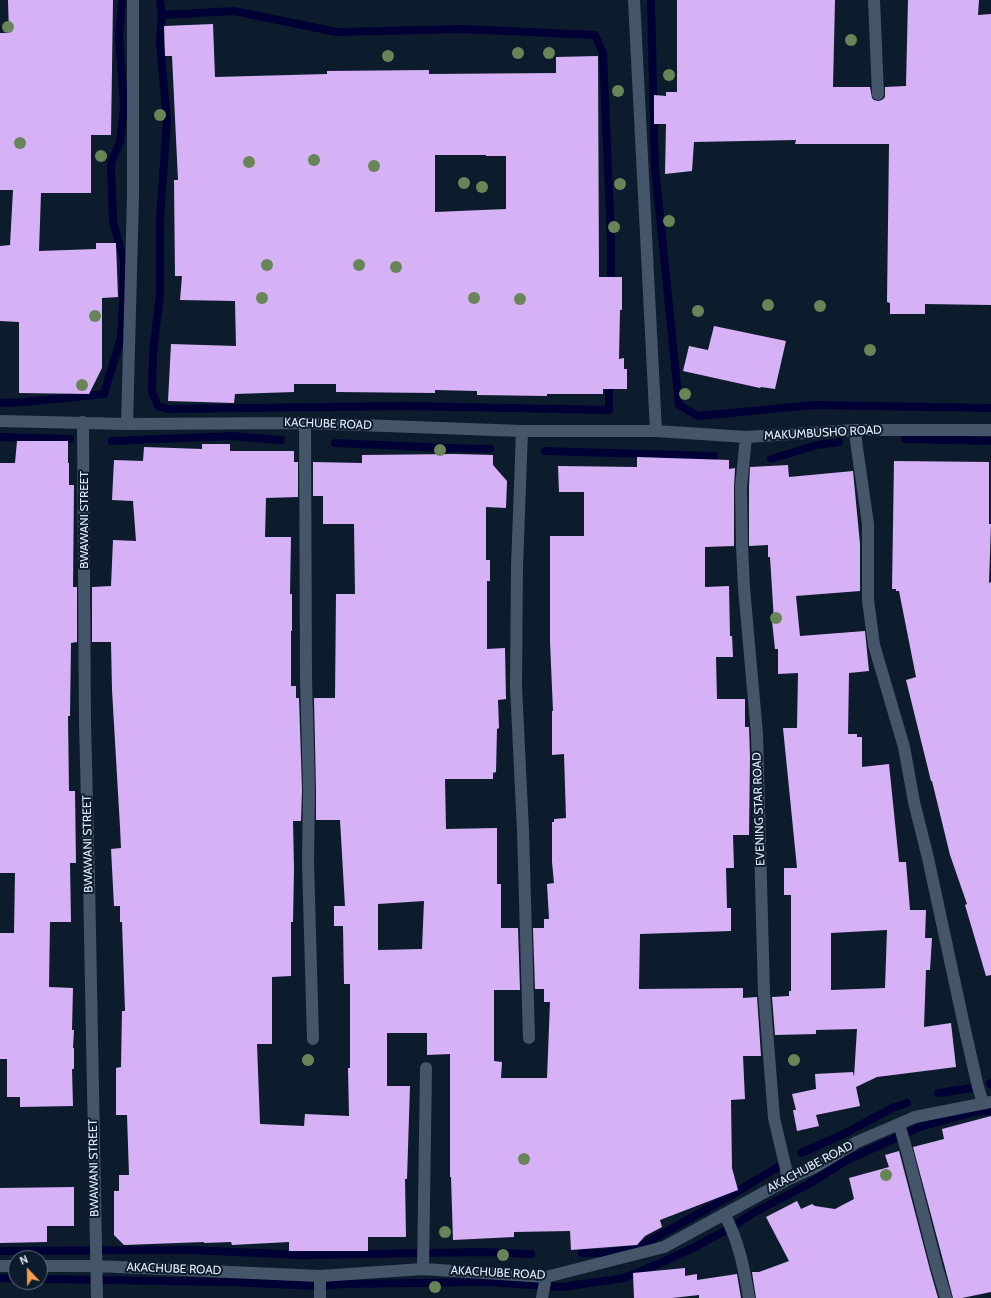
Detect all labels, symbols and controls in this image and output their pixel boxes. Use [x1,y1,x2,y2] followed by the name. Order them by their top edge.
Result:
[284,415,372,433] street label: KACHUBE ROAD
[764,423,882,443] street label: MAKUMBUSHO ROAD
[77,471,91,569] street label: BWAWANI STREET
[750,752,768,866] street label: EVENING STAR ROAD
[80,795,96,893] street label: BWAWANI STREET
[86,1119,102,1217] street label: BWAWANI STREET
[765,1138,855,1196] street label: AKACHUBE ROAD
[8,1250,48,1290] north arrow
[18,1252,30,1268] text: N
[126,1260,222,1278] street label: AKACHUBE ROAD
[450,1263,546,1283] street label: AKACHUBE ROAD

